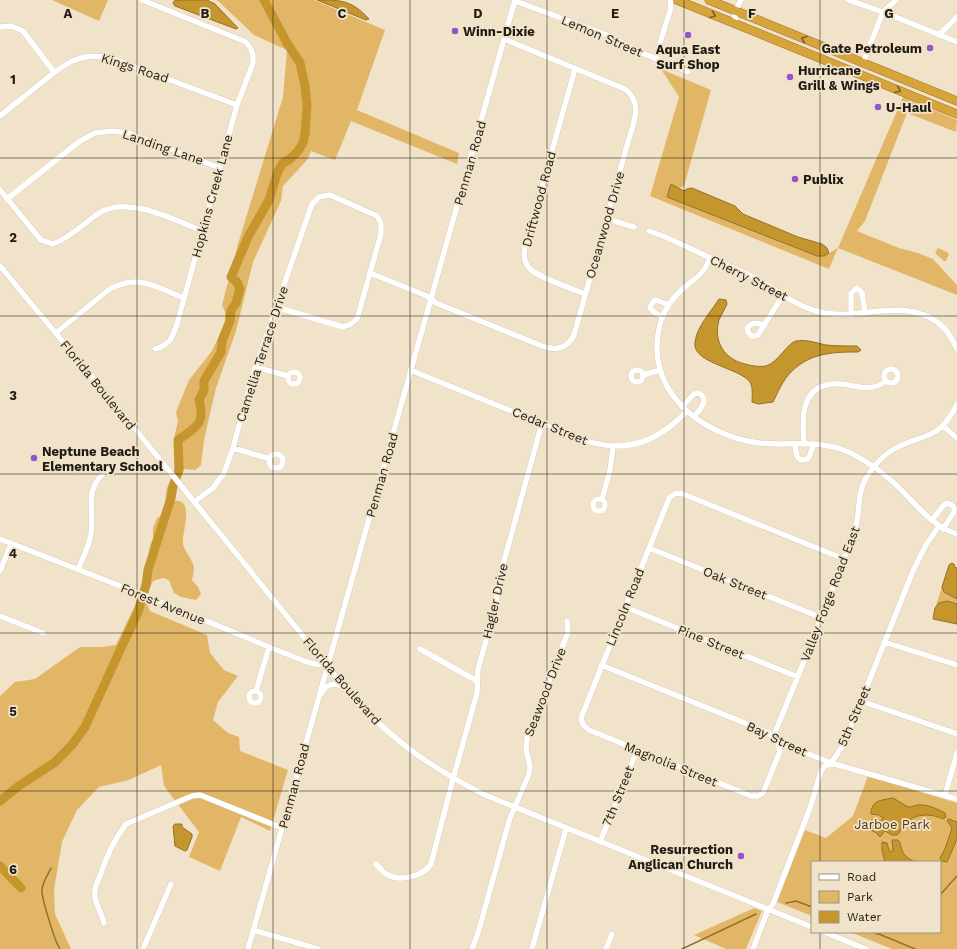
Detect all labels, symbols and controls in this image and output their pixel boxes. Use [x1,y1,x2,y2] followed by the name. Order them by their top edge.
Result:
[64,6,73,21] text: A
[201,6,210,21] text: B
[338,6,347,21] text: C
[473,6,483,21] text: D
[611,6,619,21] text: E
[748,6,756,21] text: F
[884,6,894,21] text: G
[710,10,717,18] one-way arrow
[559,12,645,60] street label: Lemon Street
[463,24,535,39] place label: Winn-Dixie
[450,26,460,36] marker: Winn-Dixie
[683,30,693,40] marker: Aqua East Surf Shop
[801,36,809,44] one-way arrow
[821,41,922,56] place label: Gate Petroleum
[656,42,720,72] place label: Aqua East Surf Shop
[925,43,935,53] marker: Gate Petroleum
[99,50,171,86] street label: Kings Road
[798,63,880,93] place label: Hurricane Grill & Wings
[10,72,16,87] text: 1
[785,72,795,82] marker: Hurricane Grill & Wings
[895,86,902,94] one-way arrow
[886,100,932,115] place label: U-Haul
[873,102,883,112] marker: U-Haul
[451,119,489,207] street label: Penman Road
[120,126,206,168] street label: Landing Lane
[188,133,236,259] street label: Hopkins Creek Lane
[519,149,559,249] street label: Driftwood Road
[582,170,628,280] street label: Oceanwood Drive
[803,172,844,187] place label: Publix
[790,174,800,184] marker: Publix
[9,230,17,245] text: 2
[708,252,791,304] street label: Cherry Street
[233,284,291,424] street label: Camellia Terrace Drive
[57,337,139,433] street label: Florida Boulevard
[9,388,17,403] text: 3
[510,404,591,448] street label: Cedar Street
[363,431,401,519] street label: Penman Road
[42,444,164,474] place label: Neptune Beach Elementary School
[29,453,39,463] marker: Neptune Beach Elementary School
[797,524,863,664] street label: Valley Forge Road East
[9,546,18,561] text: 4
[479,562,511,640] street label: Hagler Drive
[701,563,770,603] street label: Oak Street
[603,566,647,648] street label: Lincoln Road
[119,580,207,628] street label: Forest Avenue
[676,622,747,662] street label: Pine Street
[300,634,384,728] street label: Florida Boulevard
[521,645,569,739] street label: Seawood Drive
[834,683,874,749] street label: 5th Street
[9,704,17,719] text: 5
[744,718,810,760] street label: Bay Street
[622,738,720,790] street label: Magnolia Street
[275,742,313,830] street label: Penman Road
[599,763,637,829] street label: 7th Street
[854,817,930,832] park label: Jarboe Park
[628,842,733,872] place label: Resurrection Anglican Church
[736,851,746,861] marker: Resurrection Anglican Church
[811,861,941,933] legend
[9,862,17,877] text: 6
[847,870,876,884] text: Road
[847,890,873,904] text: Park
[847,910,882,924] text: Water

